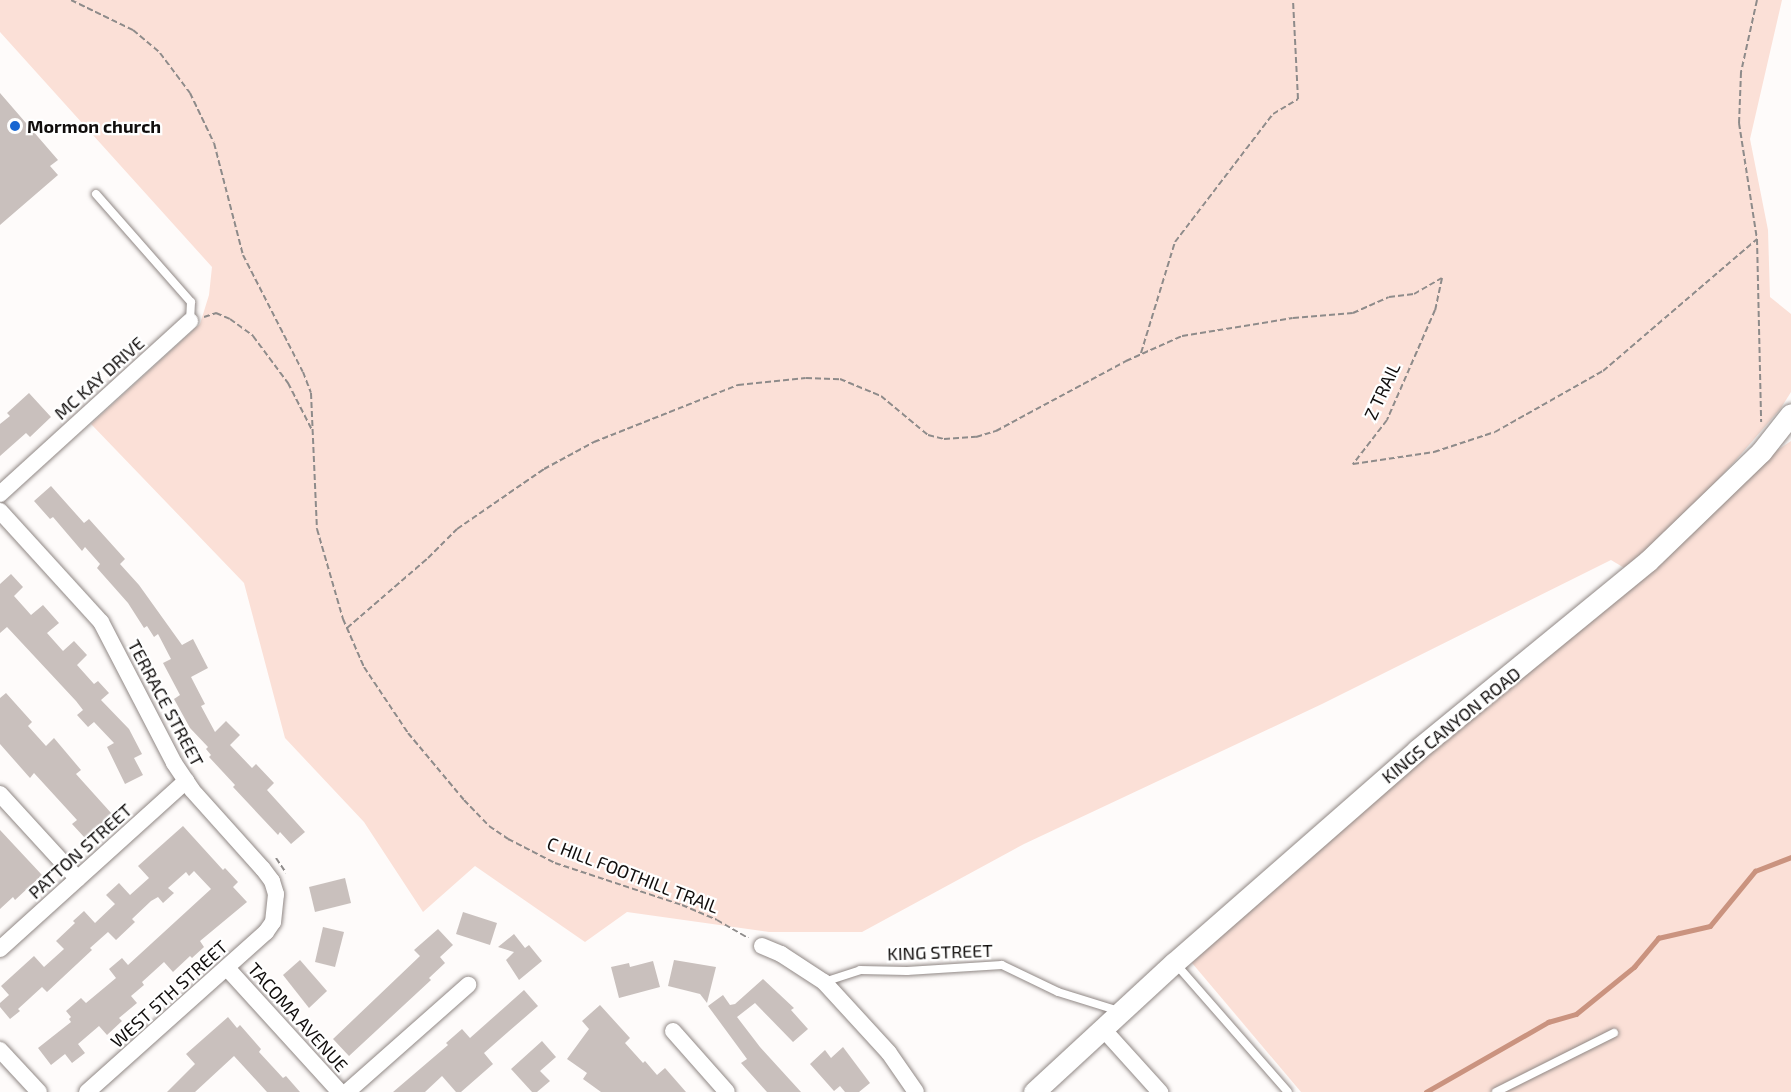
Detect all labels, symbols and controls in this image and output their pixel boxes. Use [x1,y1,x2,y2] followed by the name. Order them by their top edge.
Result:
[27,115,161,137] place label: Mormon church
[8,119,22,133] marker: Mormon church
[49,332,149,424] street label: MC KAY DRIVE
[1359,359,1405,423] street label: Z TRAIL
[123,636,209,770] street label: TERRACE STREET
[1377,662,1525,788] street label: KINGS CANYON ROAD
[24,799,136,903] street label: PATTON STREET
[544,832,722,918] street label: C HILL FOOTHILL TRAIL
[106,936,232,1052] street label: WEST 5TH STREET
[887,939,993,965] street label: KING STREET
[243,958,353,1076] street label: TACOMA AVENUE

